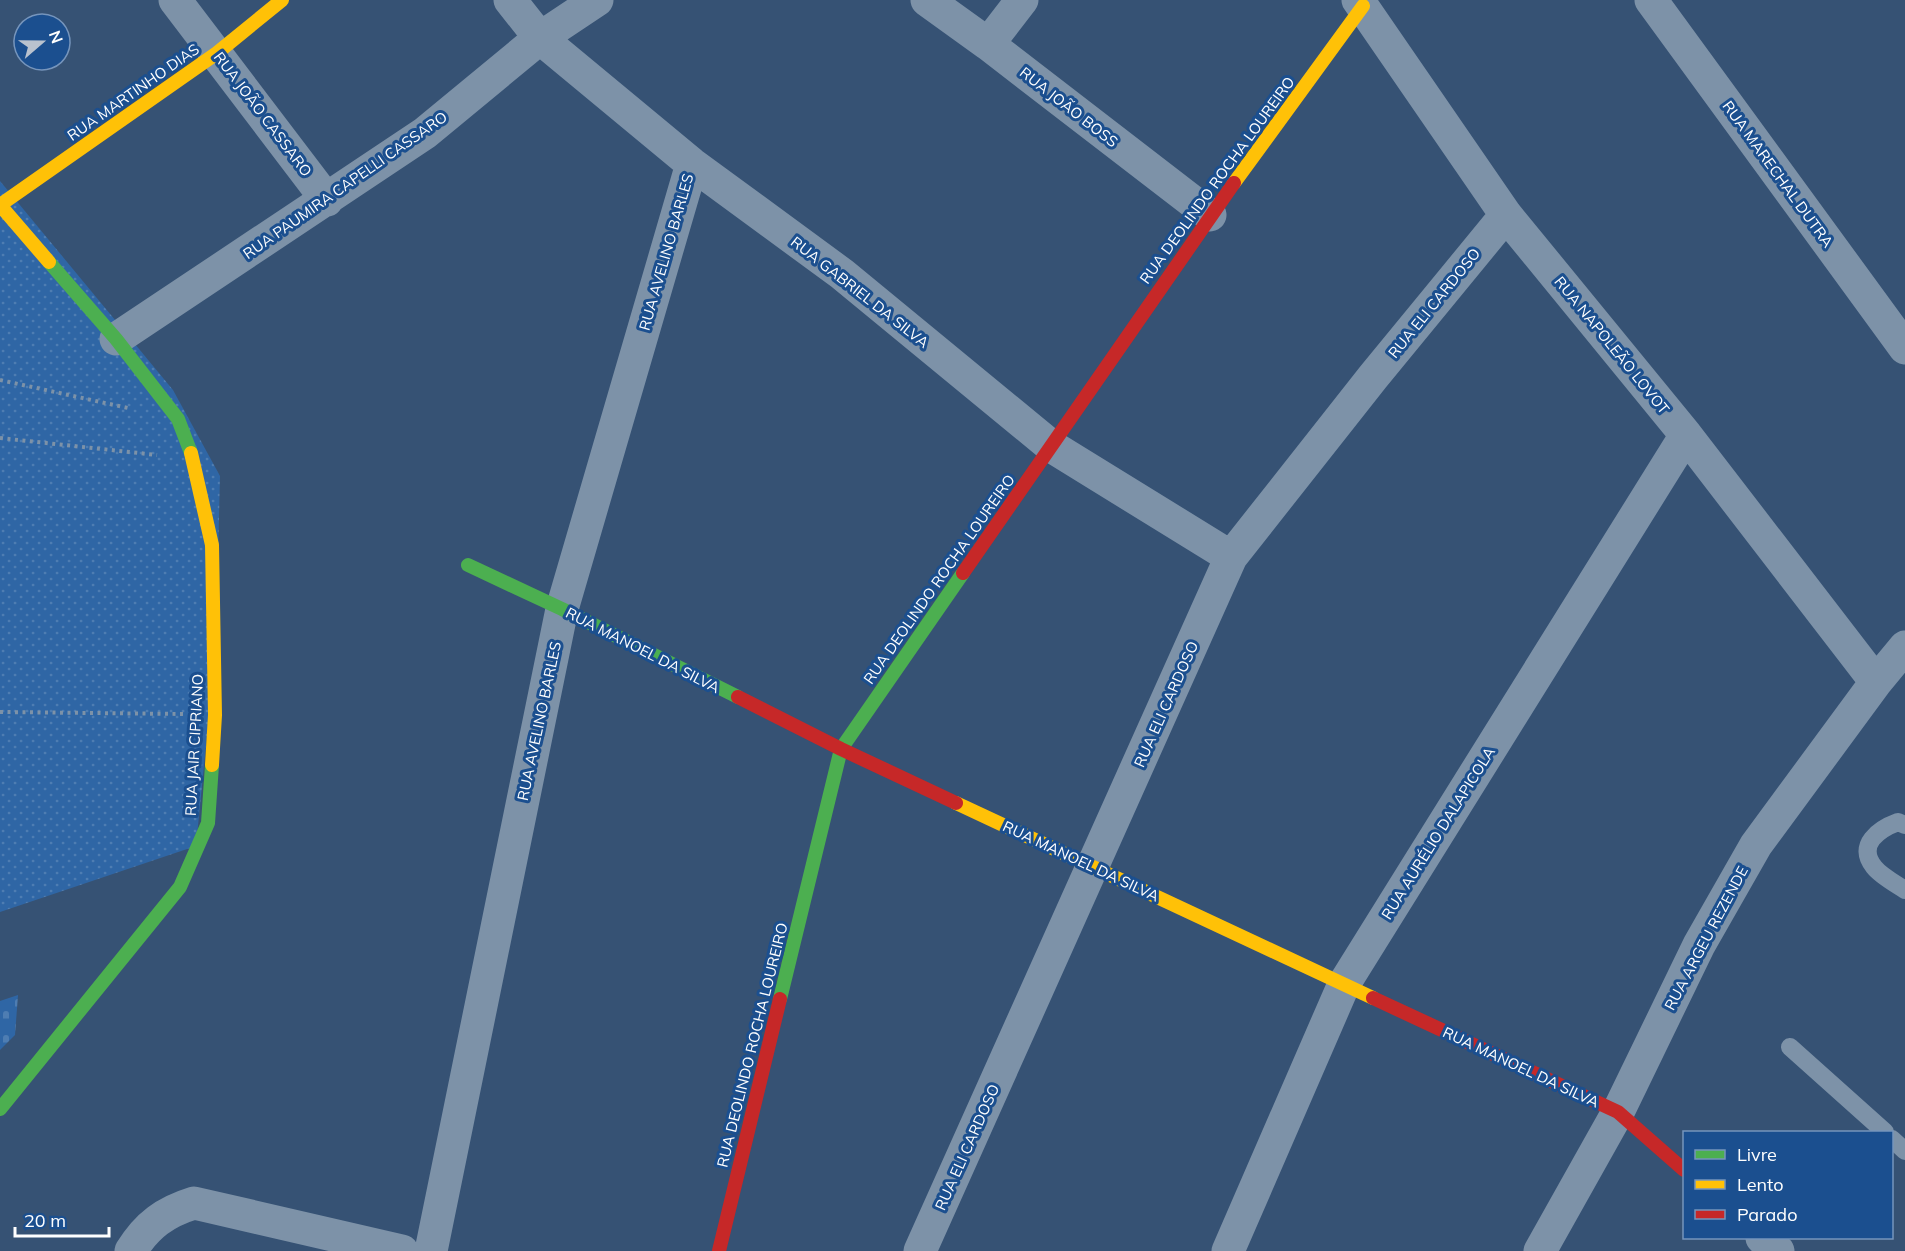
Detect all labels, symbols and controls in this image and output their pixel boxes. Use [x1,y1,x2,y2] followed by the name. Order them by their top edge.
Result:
[12,12,72,72] north arrow
[45,28,68,46] text: N
[63,39,203,145] street label: RUA MARTINHO DIAS
[210,48,316,180] street label: RUA JOÃO CASSARO
[1016,63,1122,151] street label: RUA JOÃO BOSS
[1135,73,1299,287] street label: RUA DEOLINDO ROCHA LOUREIRO
[1718,97,1838,251] street label: RUA MARECHAL DUTRA
[239,107,451,263] street label: RUA PAUMIRA CAPELLI CASSARO
[635,171,697,333] street label: RUA AVELINO BARLES
[787,232,933,352] street label: RUA GABRIEL DA SILVA
[1384,244,1484,362] street label: RUA ELI CARDOSO
[1551,272,1673,418] street label: RUA NAPOLEÃO LOVOT
[859,471,1019,687] street label: RUA DEOLINDO ROCHA LOUREIRO
[563,603,723,697] street label: RUA MANOEL DA SILVA
[1130,638,1202,770] street label: RUA ELI CARDOSO
[513,640,565,802] street label: RUA AVELINO BARLES
[181,673,207,817] street label: RUA JAIR CIPRIANO
[1377,743,1499,923] street label: RUA AURÉLIO DALAPICOLA
[1000,816,1162,906] street label: RUA MANOEL DA SILVA
[1660,863,1752,1013] street label: RUA ARGEU REZENDE
[712,921,792,1169] street label: RUA DEOLINDO ROCHA LOUREIRO
[1440,1022,1602,1112] street label: RUA MANOEL DA SILVA
[931,1081,1003,1213] street label: RUA ELI CARDOSO
[1683,1131,1893,1239] legend
[1737,1143,1777,1166] text: Livre
[1737,1173,1784,1196] text: Lento
[15,1200,110,1238] scale bar
[1737,1203,1797,1226] text: Parado
[24,1209,66,1232] text: 20 m

